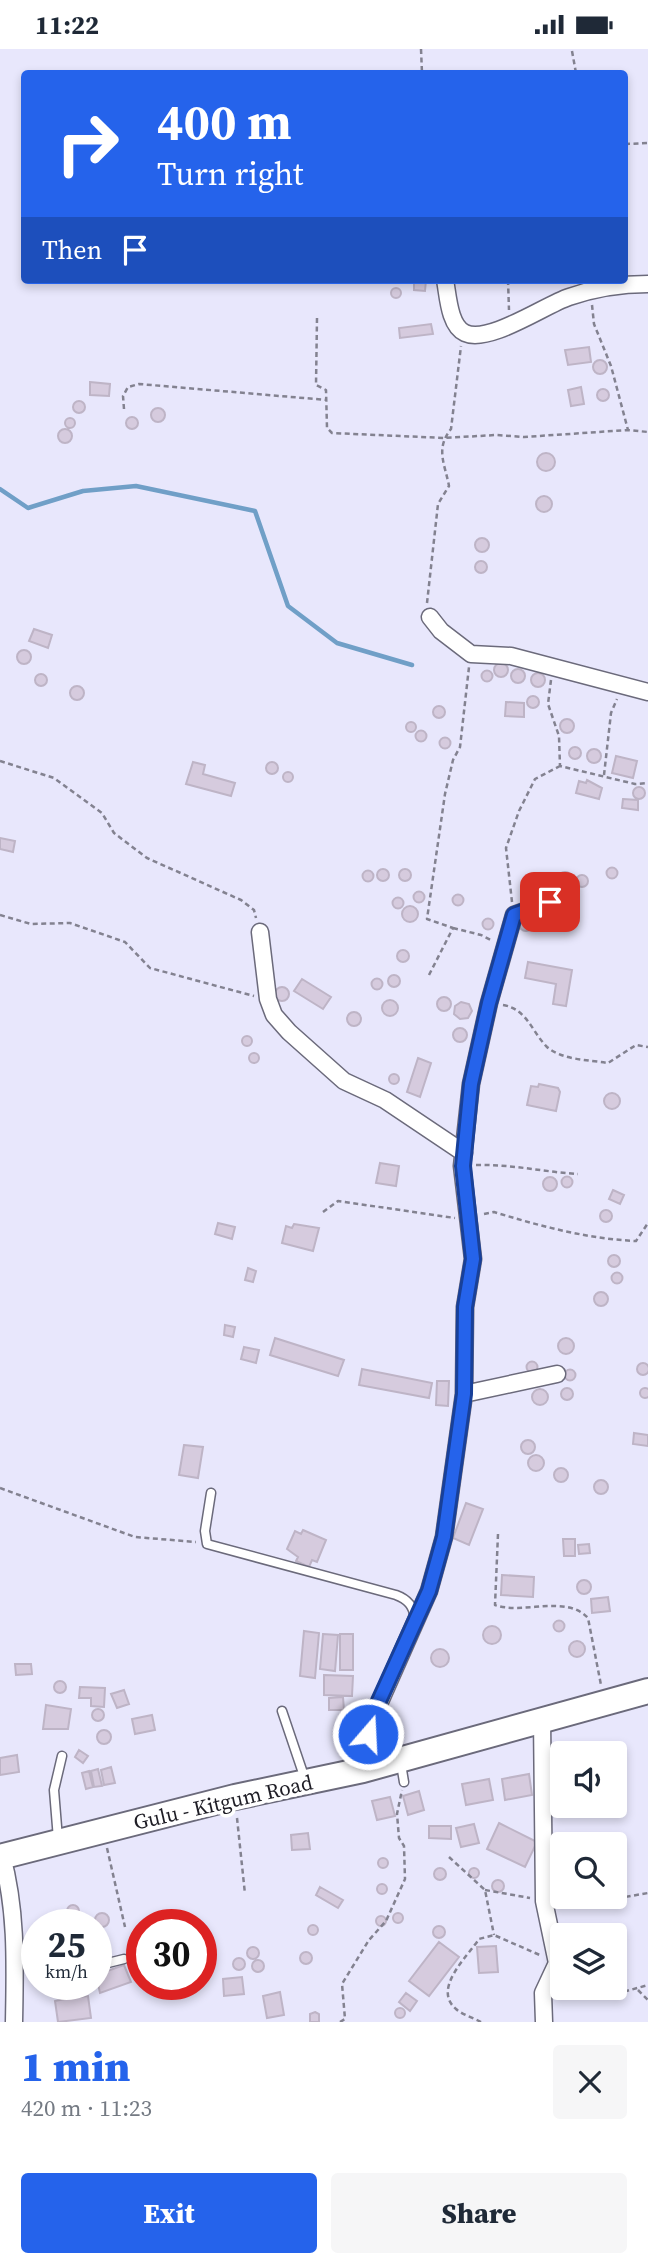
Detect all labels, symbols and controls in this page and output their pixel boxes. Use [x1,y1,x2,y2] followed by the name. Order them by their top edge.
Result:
[35,7,99,43] text: 11:22
[157,88,292,155] text: 400 m
[42,98,133,189] icon: right
[157,152,303,196] text: Turn right
[116,231,154,269] icon: arrive
[42,232,102,268] text: Then
[520,872,580,932] pin
[531,883,569,921] icon: arrive
[331,1697,405,1771] position arrow
[550,1741,627,2000] map controls
[550,1741,627,1818] button: sound
[131,1767,315,1837] street label: Gulu - Kitgum Road
[550,1832,627,1909] button: search
[126,1909,217,2000] speed limit sign: 30
[48,1921,85,1969] text: 25
[550,1923,627,2000] button: layers
[45,1959,88,1984] text: km/h
[21,2037,131,2095] text: 1 min
[553,2045,627,2119] button: close
[21,2092,152,2124] text: 420 m · 11:23
[21,2173,317,2253] button: Exit
[331,2173,627,2253] button: Share

